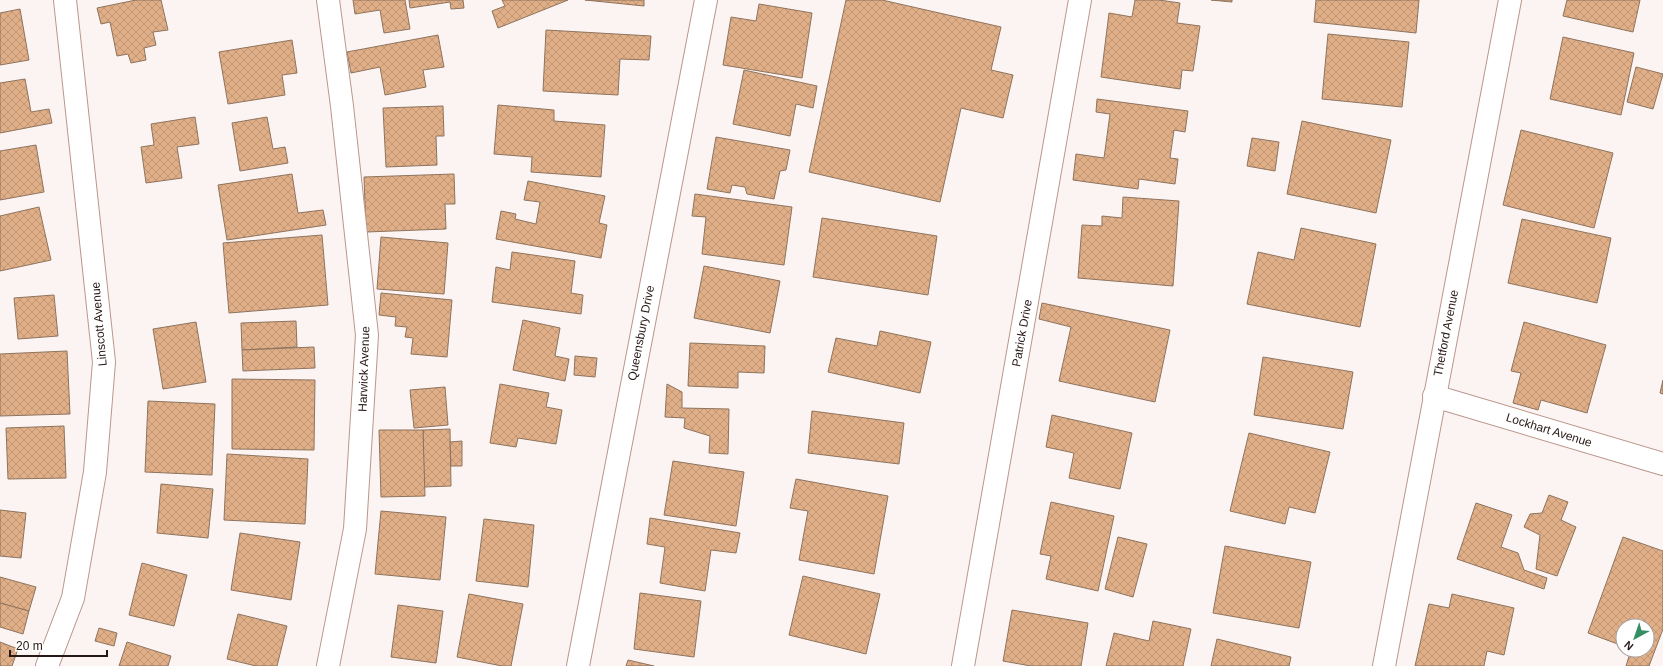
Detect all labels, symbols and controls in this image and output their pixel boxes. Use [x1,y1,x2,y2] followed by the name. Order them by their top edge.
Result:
[88,281,110,367] street label: Linscott Avenue
[625,284,657,382] street label: Queensbury Drive
[1431,288,1461,377] street label: Thetford Avenue
[1009,298,1035,368] street label: Patrick Drive
[356,326,373,412] street label: Harwick Avenue
[1504,410,1594,450] street label: Lockhart Avenue
[1615,618,1655,658] north arrow
[10,632,107,658] scale bar
[1622,638,1635,653] text: N
[16,639,43,653] text: 20 m

